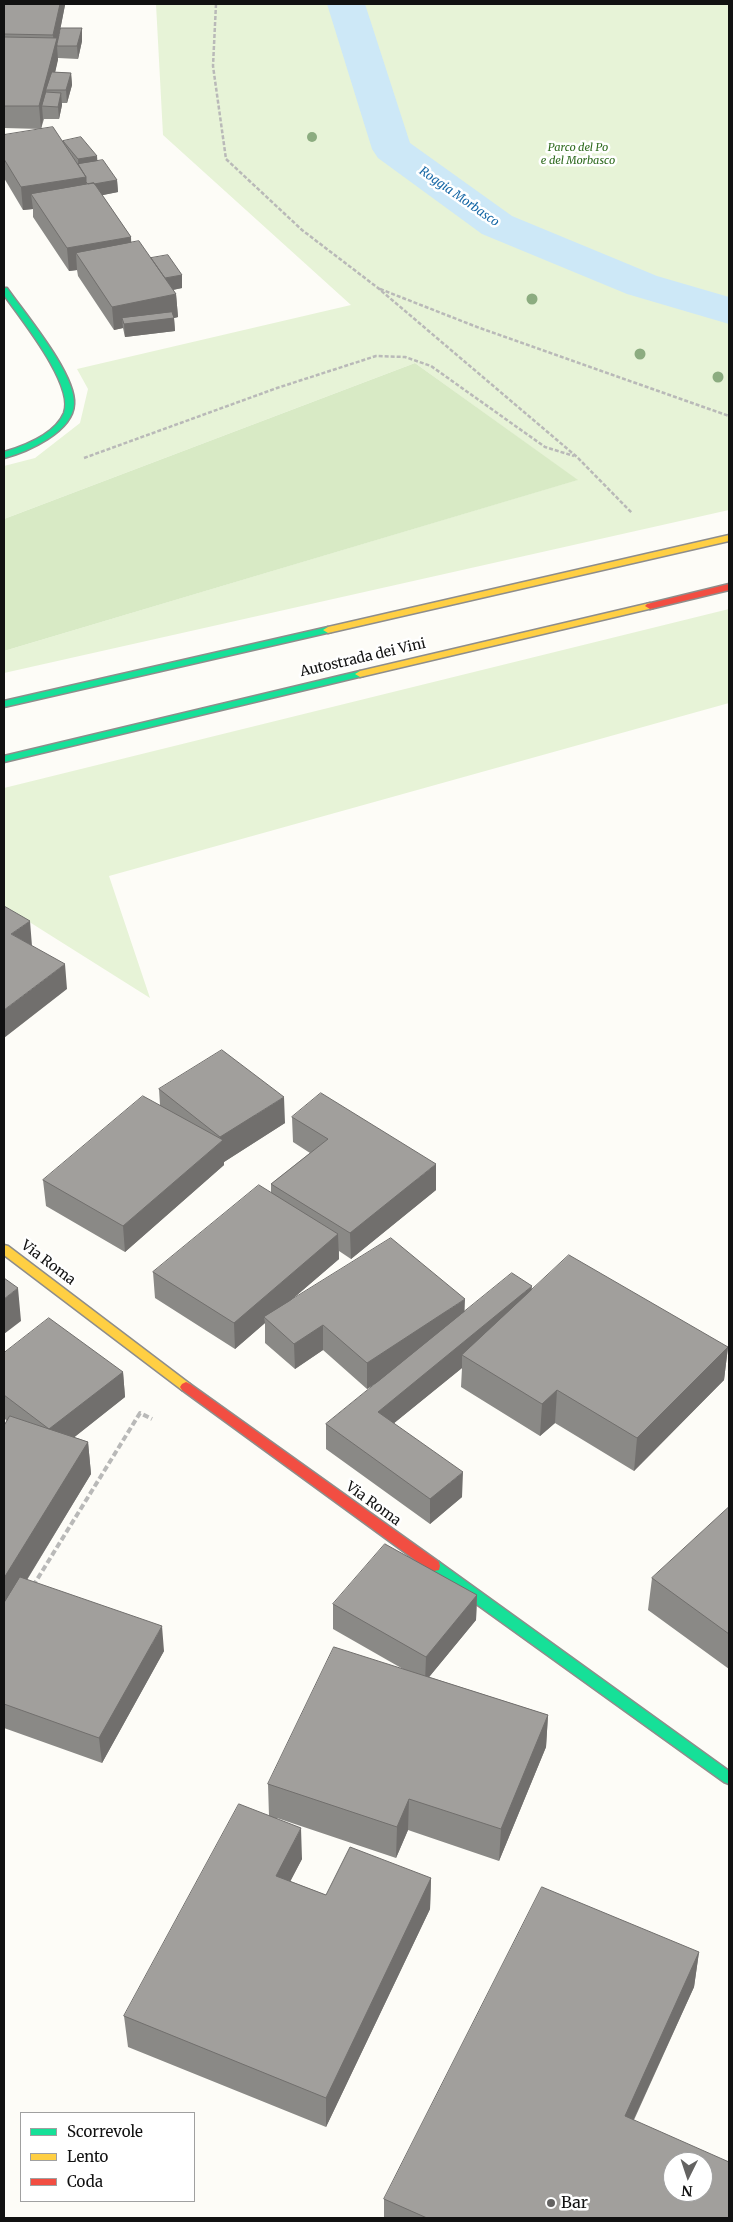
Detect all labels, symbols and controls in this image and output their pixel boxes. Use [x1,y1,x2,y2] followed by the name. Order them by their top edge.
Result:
[541,141,615,167] park label: Parco del Po e del Morbasco
[416,164,502,230] water label: Roggia Morbasco
[299,635,427,681] street label: Autostrada dei Vini
[17,1237,79,1289] street label: Via Roma
[342,1478,404,1530] street label: Via Roma
[20,2112,195,2202] legend
[67,2122,143,2141] text: Scorrevole
[67,2147,108,2166] text: Lento
[663,2152,713,2202] north arrow
[67,2172,103,2191] text: Coda
[681,2182,693,2200] text: N
[561,2193,588,2213] place label: Bar
[545,2197,557,2209] marker: Bar

